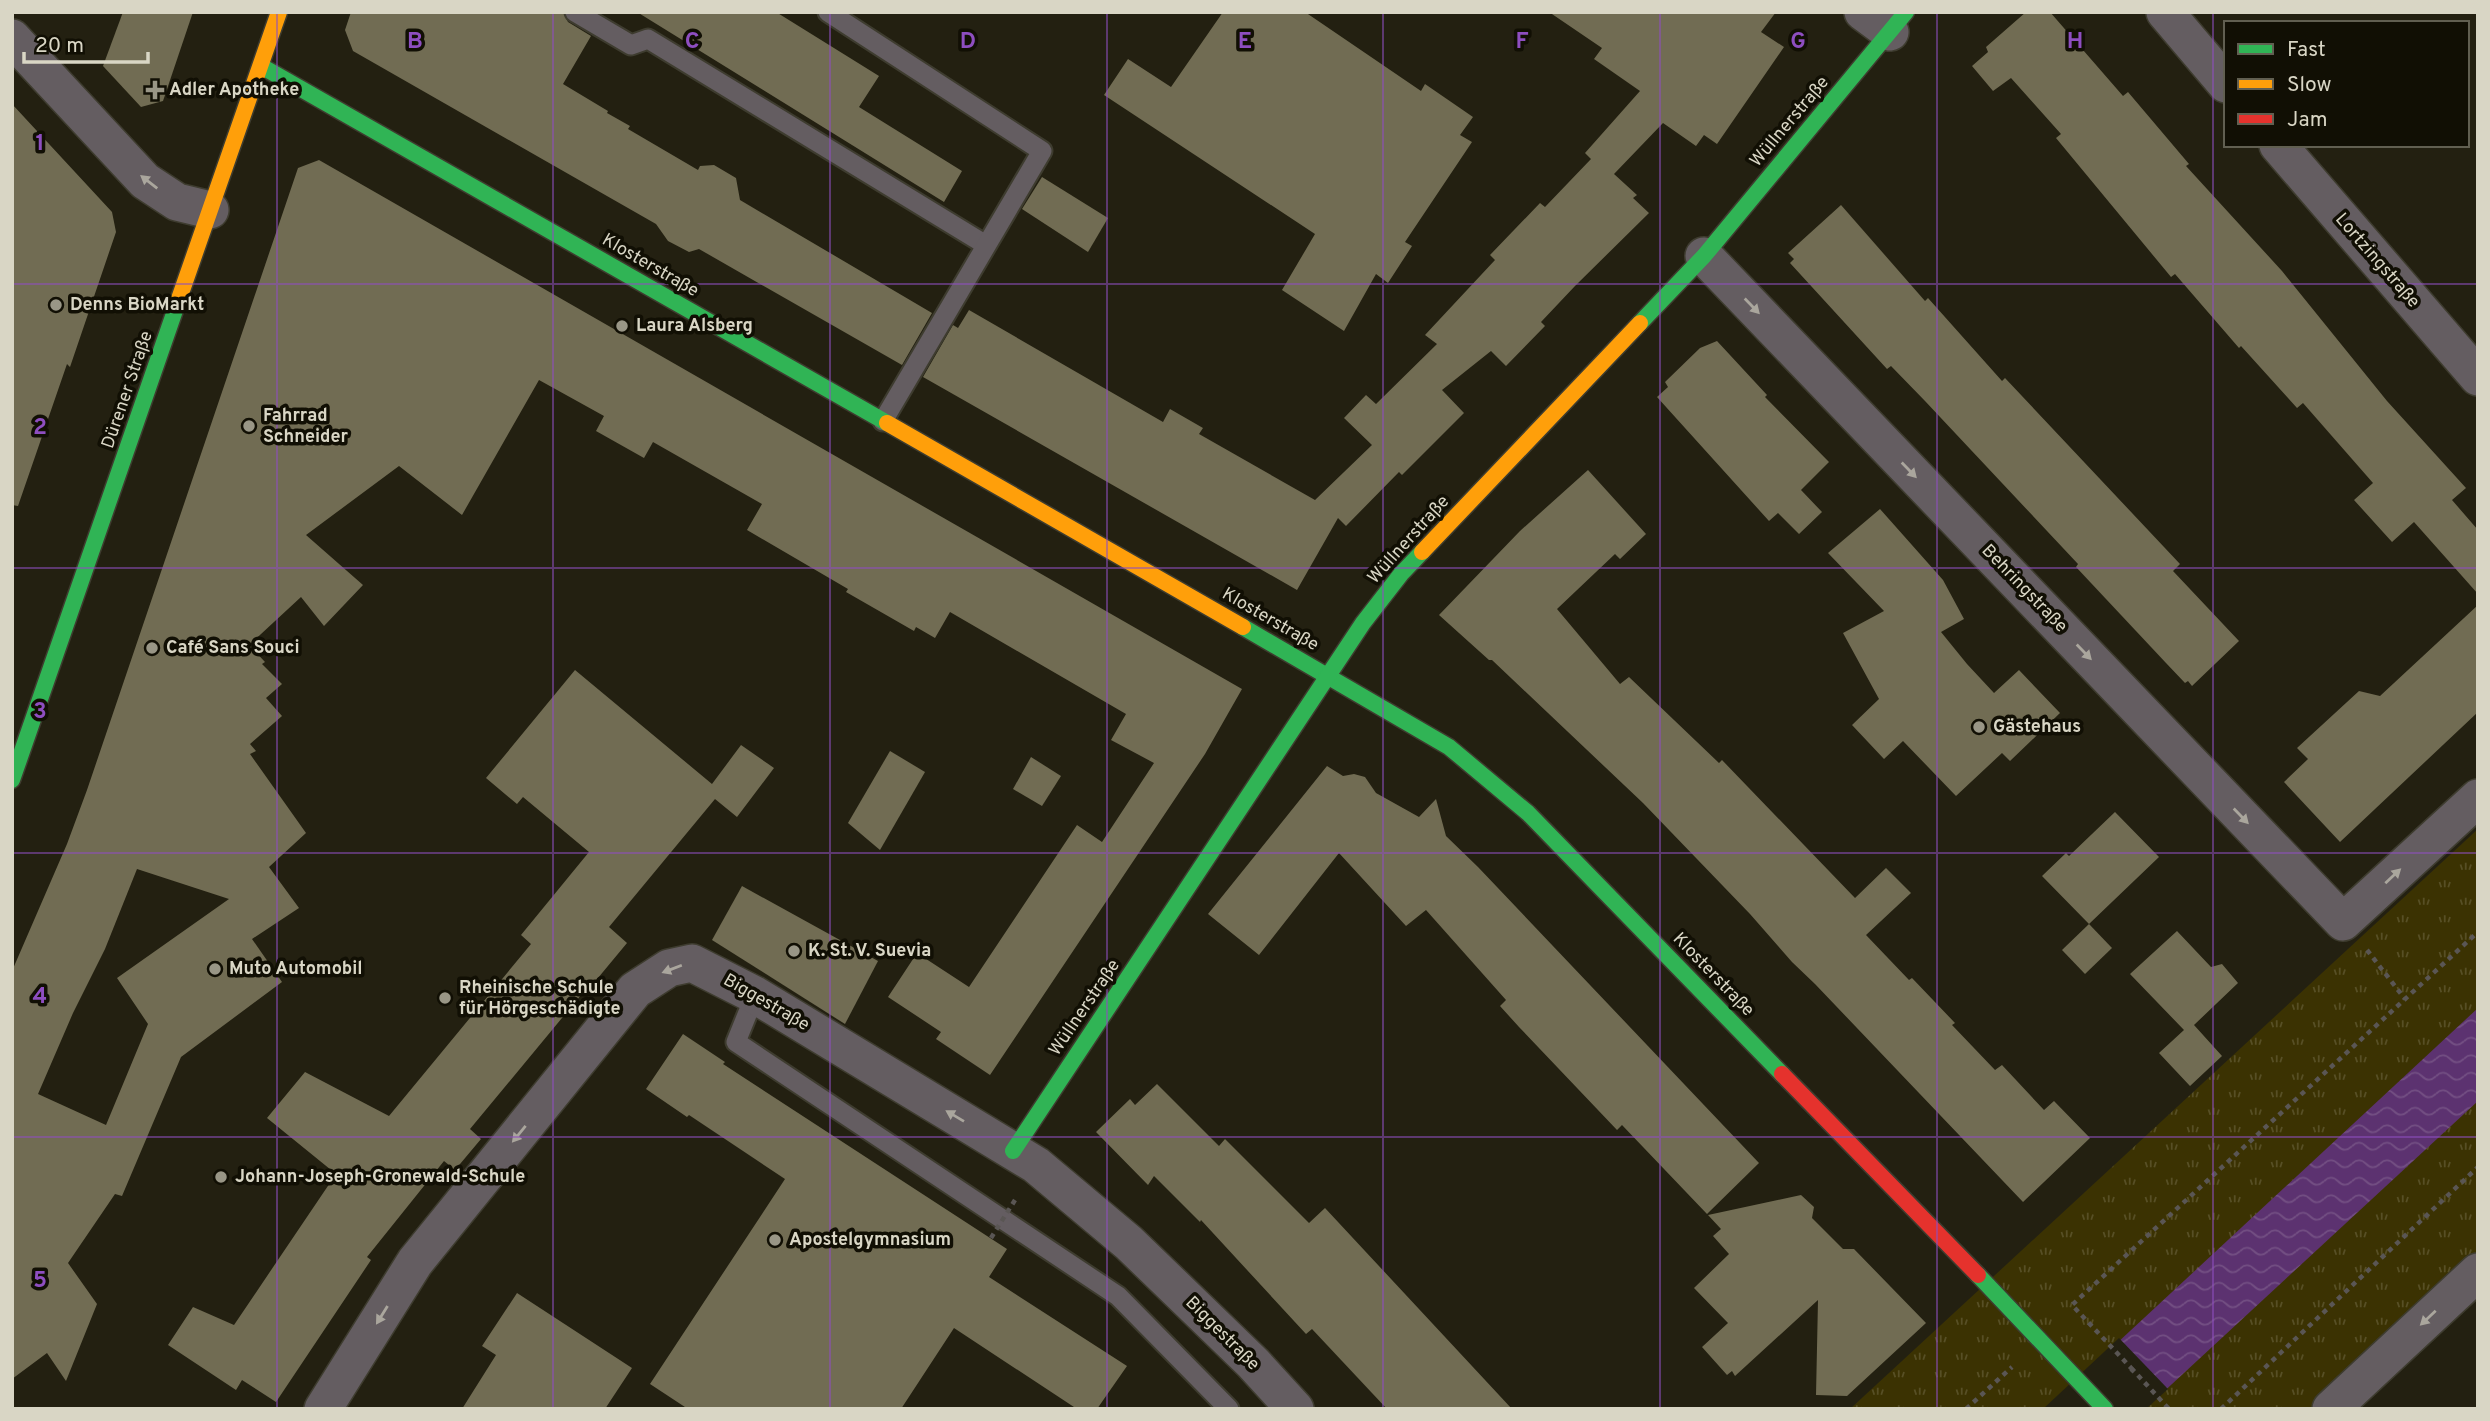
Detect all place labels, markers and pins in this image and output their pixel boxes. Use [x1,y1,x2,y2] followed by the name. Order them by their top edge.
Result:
[169,79,299,102] place label: Adler Apotheke
[147,82,163,98] marker: Adler Apotheke
[70,294,204,317] place label: Denns BioMarkt
[48,297,64,313] marker: Denns BioMarkt
[636,315,753,338] place label: Laura Alsberg
[614,318,630,334] marker: Laura Alsberg
[263,405,349,449] place label: Fahrrad Schneider
[241,418,257,434] marker: Fahrrad Schneider
[166,637,300,660] place label: Café Sans Souci
[144,640,160,656] marker: Café Sans Souci
[1993,716,2081,739] place label: Gästehaus
[1971,719,1987,735] marker: Gästehaus
[808,940,931,963] place label: K. St. V. Suevia
[786,943,802,959] marker: K. St. V. Suevia
[229,958,363,981] place label: Muto Automobil
[207,961,223,977] marker: Muto Automobil
[459,977,621,1021] place label: Rheinische Schule für Hörgeschädigte
[437,990,453,1006] marker: Rheinische Schule für Hörgeschädigte
[235,1166,525,1189] place label: Johann-Joseph-Gronewald-Schule
[213,1169,229,1185] marker: Johann-Joseph-Gronewald-Schule
[789,1229,951,1252] place label: Apostelgymnasium
[767,1232,783,1248] marker: Apostelgymnasium

